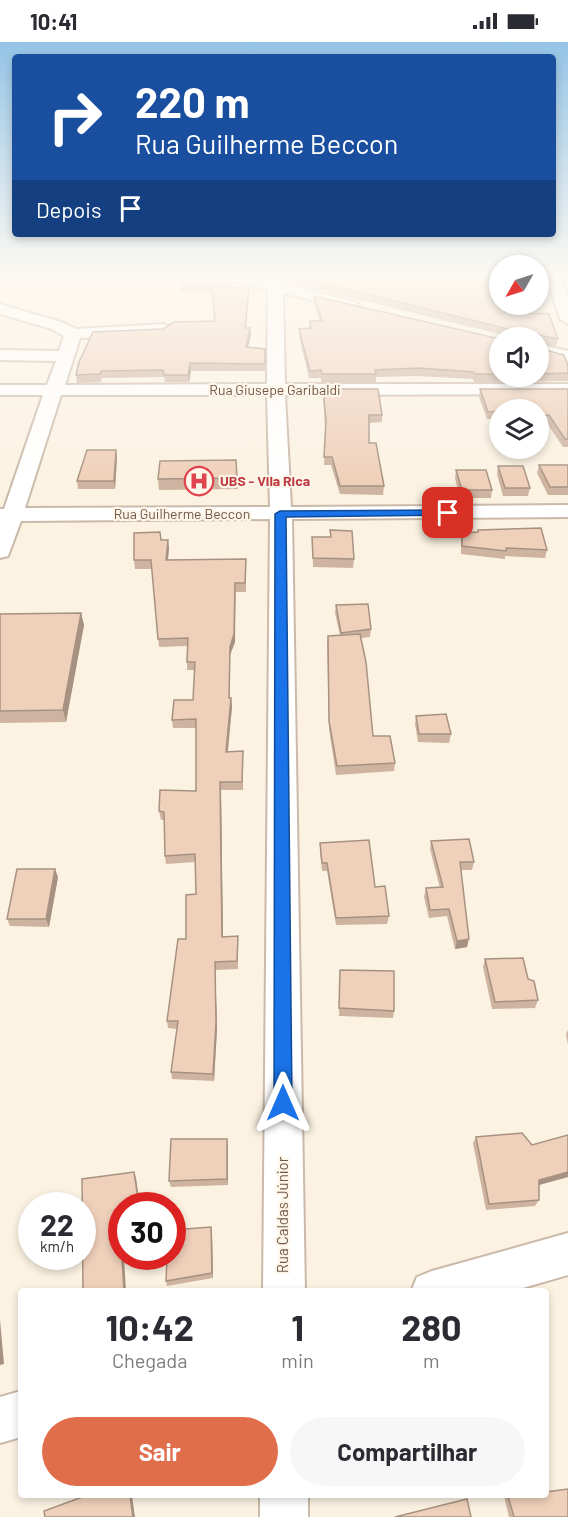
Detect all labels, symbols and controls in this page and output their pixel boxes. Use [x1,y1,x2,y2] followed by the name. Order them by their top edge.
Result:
[30,8,77,34] text: 10:41
[135,76,249,126] text: 220 m
[36,78,114,156] icon: right
[135,127,398,159] text: Rua Guilherme Beccon
[114,192,147,225] icon: arrive
[36,196,102,222] text: Depois
[489,255,549,315] north arrow
[489,255,549,459] map controls
[489,327,549,387] button: sound
[209,381,341,398] street label: Rua Giusepe Garibaldi
[489,399,549,459] button: layers
[183,465,215,497] hospital icon: UBS - Vila Rica
[220,472,310,489] place label: UBS - Vila Rica
[422,487,473,538] pin
[431,496,464,529] icon: arrive
[114,505,250,522] street label: Rua Guilherme Beccon
[251,1071,315,1135] position arrow
[273,1156,291,1273] street label: Rua Caldas Júnior
[108,1192,186,1270] speed limit sign: 30
[40,1206,74,1242] text: 22
[40,1237,74,1255] text: km/h
[106,1305,194,1348] text: 10:42
[291,1305,304,1348] text: 1
[401,1305,461,1348] text: 280
[112,1348,187,1372] text: Chegada
[281,1348,314,1372] text: min
[423,1348,440,1372] text: m
[42,1417,278,1486] button: Sair
[290,1417,525,1486] button: Compartilhar

